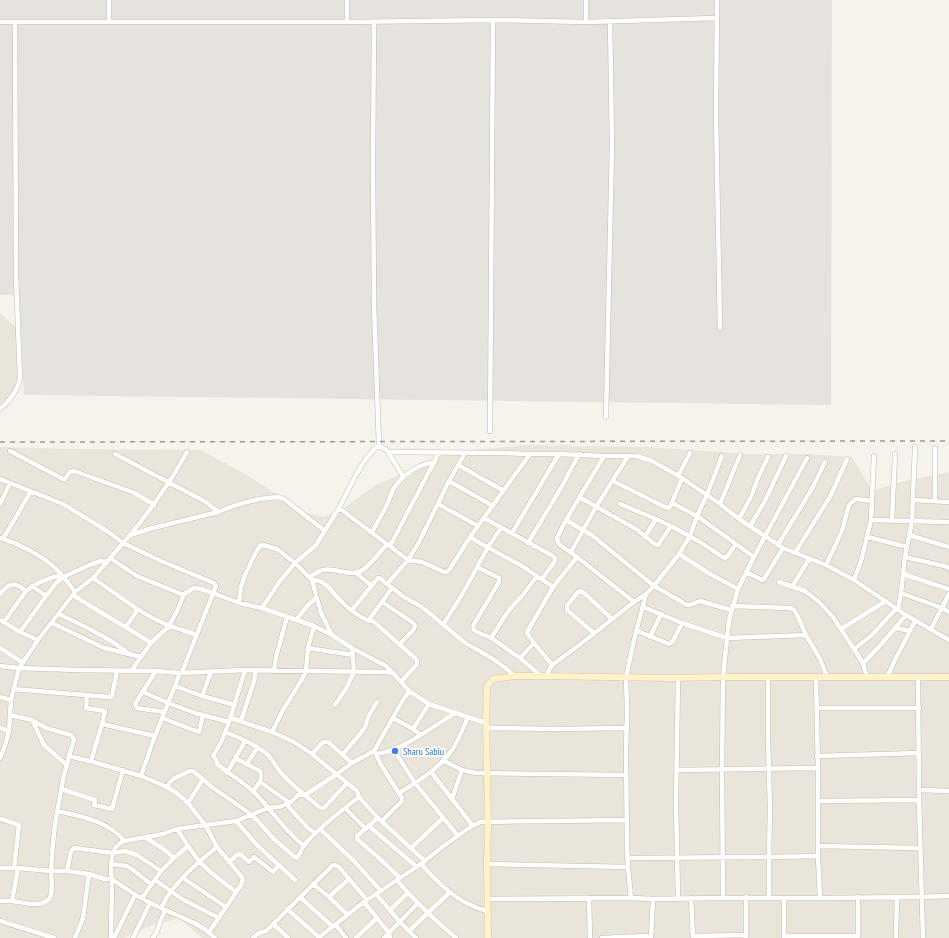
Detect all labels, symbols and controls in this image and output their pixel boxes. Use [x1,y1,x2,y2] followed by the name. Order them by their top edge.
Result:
[403,745,444,758] place label: Sharu Sabiu
[390,746,400,756] marker: Sharu Sabiu

